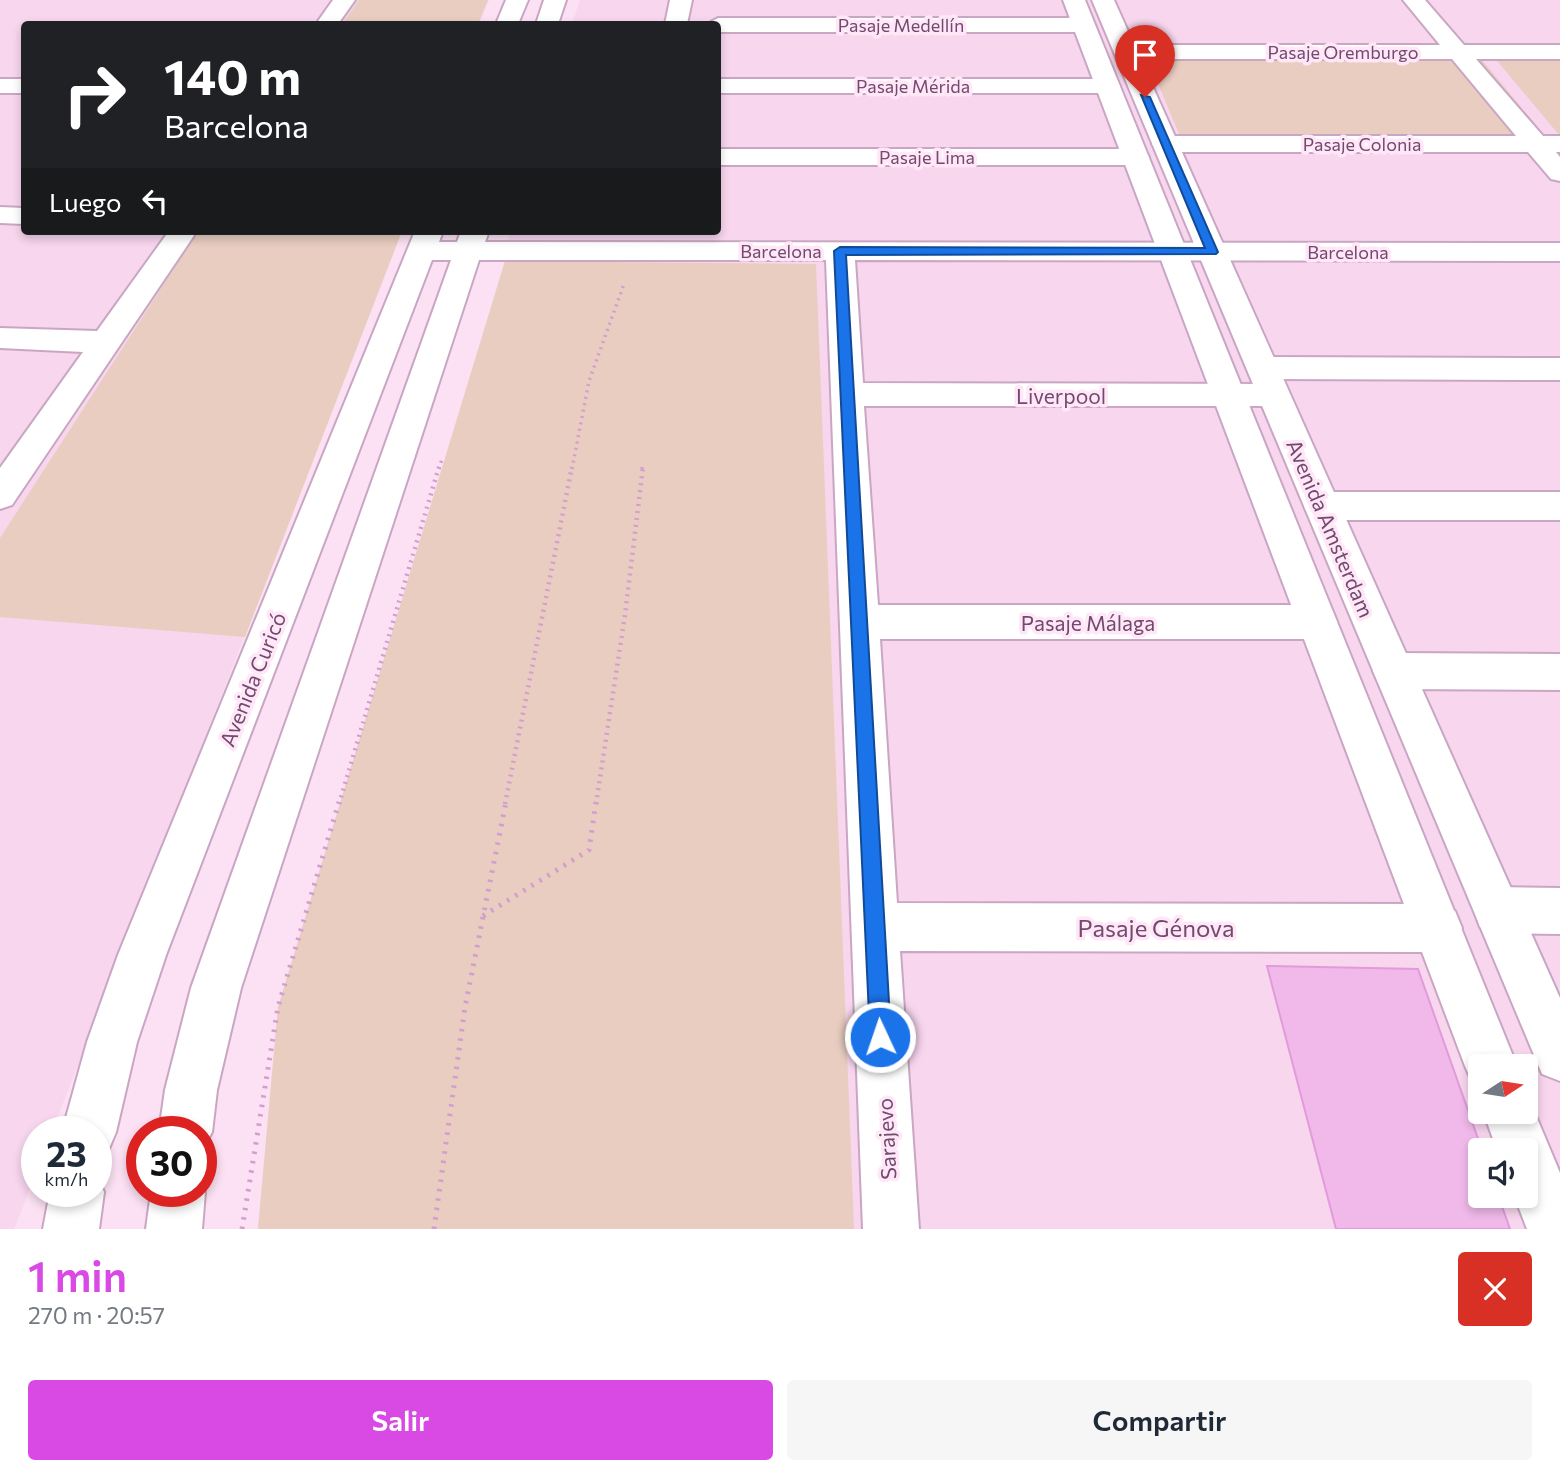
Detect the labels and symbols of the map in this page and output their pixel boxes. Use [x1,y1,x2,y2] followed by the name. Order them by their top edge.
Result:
[838,14,964,36] street label: Pasaje Medellín
[1115,25,1175,97] pin
[1268,41,1418,63] street label: Pasaje Oremburgo
[856,75,970,97] street label: Pasaje Mérida
[1303,133,1421,155] street label: Pasaje Colonia
[879,146,975,168] street label: Pasaje Lima
[740,240,822,262] street label: Barcelona
[1307,241,1389,263] street label: Barcelona
[1016,383,1106,408] street label: Liverpool
[1282,435,1380,621] street label: Avenida Amsterdam
[214,608,290,750] street label: Avenida Curicó
[1021,610,1155,635] street label: Pasaje Málaga
[1077,913,1235,942] street label: Pasaje Génova
[843,1000,917,1074] position arrow
[1468,1054,1538,1124] north arrow
[871,1098,901,1180] street label: Sarajevo
[126,1116,217,1207] speed limit sign: 30

